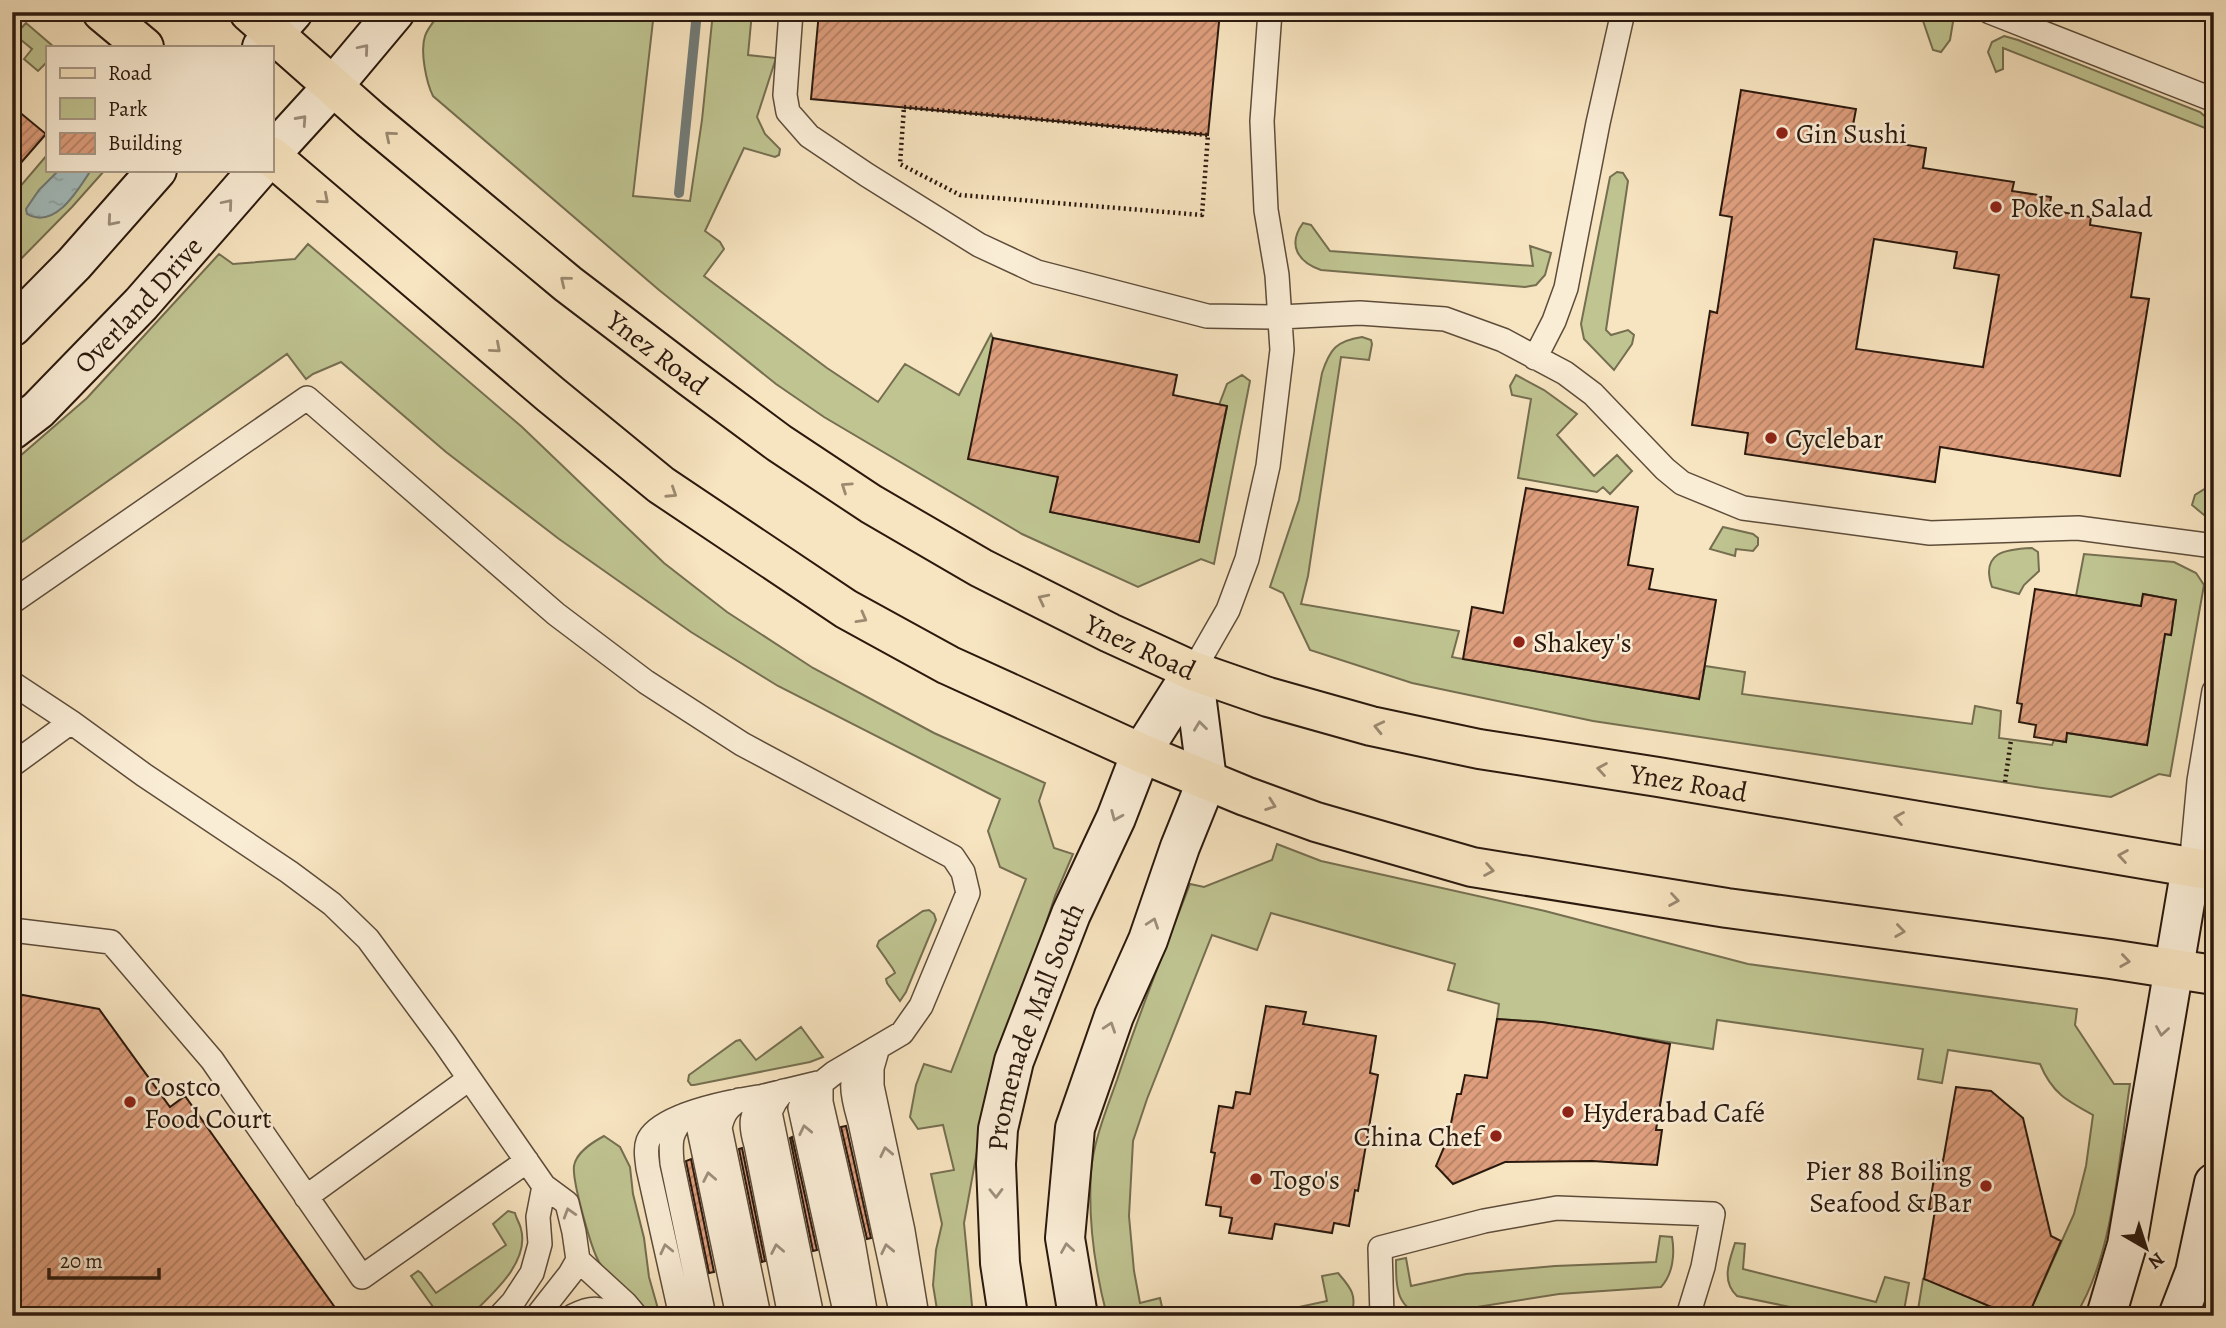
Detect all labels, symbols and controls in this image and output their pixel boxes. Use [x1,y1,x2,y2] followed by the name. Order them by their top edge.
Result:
[356,44,368,57] one-way arrow
[46,46,273,172] legend
[108,59,152,87] text: Road
[108,95,148,123] text: Park
[294,115,306,128] one-way arrow
[1796,115,1907,153] place label: Gin Sushi
[1774,125,1790,141] marker: Gin Sushi
[108,129,183,157] text: Building
[386,131,398,144] one-way arrow
[2010,189,2154,227] place label: Poke n Salad
[316,191,329,203] one-way arrow
[1988,199,2004,215] marker: Poke n Salad
[220,200,233,212] one-way arrow
[108,213,120,226] one-way arrow
[66,229,211,382] street label: Overland Drive
[560,277,572,290] one-way arrow
[598,301,716,405] street label: Ynez Road
[488,340,501,352] one-way arrow
[1785,420,1884,458] place label: Cyclebar
[1763,430,1779,446] marker: Cyclebar
[840,482,853,495] one-way arrow
[664,484,677,497] one-way arrow
[1038,594,1050,608] one-way arrow
[1077,605,1203,690] street label: Ynez Road
[855,609,867,623] one-way arrow
[1533,624,1632,662] place label: Shakey's
[1511,634,1527,650] marker: Shakey's
[1193,720,1208,731] one-way arrow
[1373,721,1385,735] one-way arrow
[1626,755,1751,812] street label: Ynez Road
[1596,762,1608,777] one-way arrow
[1264,797,1276,811] one-way arrow
[1111,810,1125,822] one-way arrow
[1893,811,1905,826] one-way arrow
[2118,849,2129,864] one-way arrow
[1483,862,1495,877] one-way arrow
[1668,892,1680,907] one-way arrow
[979,896,1094,1152] street label: Promenade Mall South
[1145,918,1159,930] one-way arrow
[1894,924,1906,939] one-way arrow
[2119,953,2131,968] one-way arrow
[1102,1022,1116,1034] one-way arrow
[2155,1025,2170,1037] one-way arrow
[144,1068,272,1138] place label: Costco Food Court
[122,1094,138,1110] marker: Costco Food Court
[1582,1094,1765,1132] place label: Hyderabad Café
[1560,1104,1576,1120] marker: Hyderabad Café
[1353,1118,1486,1156] place label: China Chef
[798,1124,813,1136] one-way arrow
[1488,1128,1504,1144] marker: China Chef
[880,1146,895,1158] one-way arrow
[1805,1152,1972,1222] place label: Pier 88 Boiling Seafood & Bar
[1270,1161,1340,1199] place label: Togo's
[702,1171,717,1183] one-way arrow
[1248,1171,1264,1187] marker: Togo's
[1978,1178,1994,1194] marker: Pier 88 Boiling Seafood & Bar
[989,1187,1004,1198] one-way arrow
[563,1208,577,1220] one-way arrow
[2110,1212,2180,1282] north arrow
[49,1237,159,1281] scale bar
[660,1243,674,1255] one-way arrow
[770,1243,785,1255] one-way arrow
[881,1243,896,1255] one-way arrow
[1060,1243,1075,1254] one-way arrow
[2142,1246,2170,1275] text: N
[60,1247,103,1275] text: 20 m

